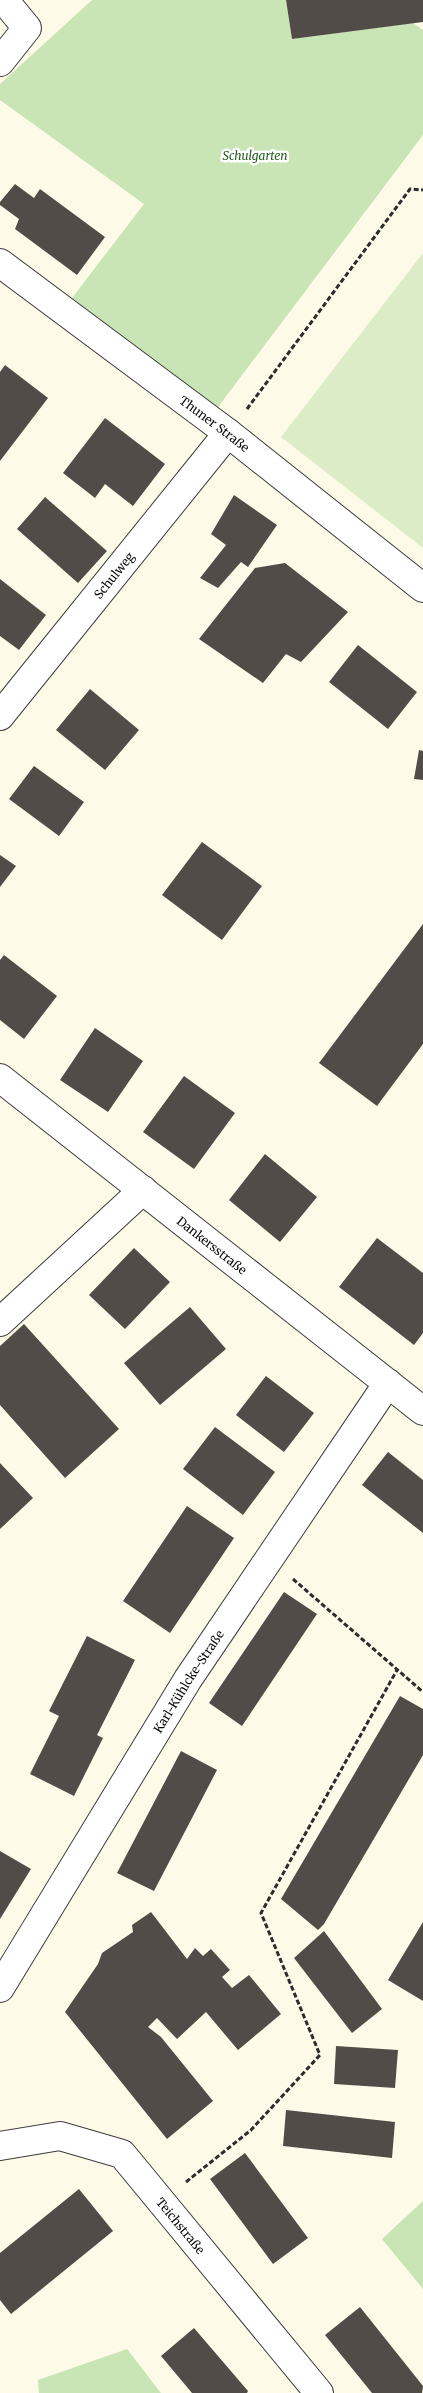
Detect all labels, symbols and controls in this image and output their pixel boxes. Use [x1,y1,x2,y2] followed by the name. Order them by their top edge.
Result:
[222,148,288,163] park label: Schulgarten
[177,392,253,455] street label: Thuner Straße
[90,548,137,601] street label: Schulweg
[174,1213,250,1277] street label: Dankersstraße
[150,1627,227,1735] street label: Karl-Kühlcke-Straße
[153,2194,208,2257] street label: Teichstraße

